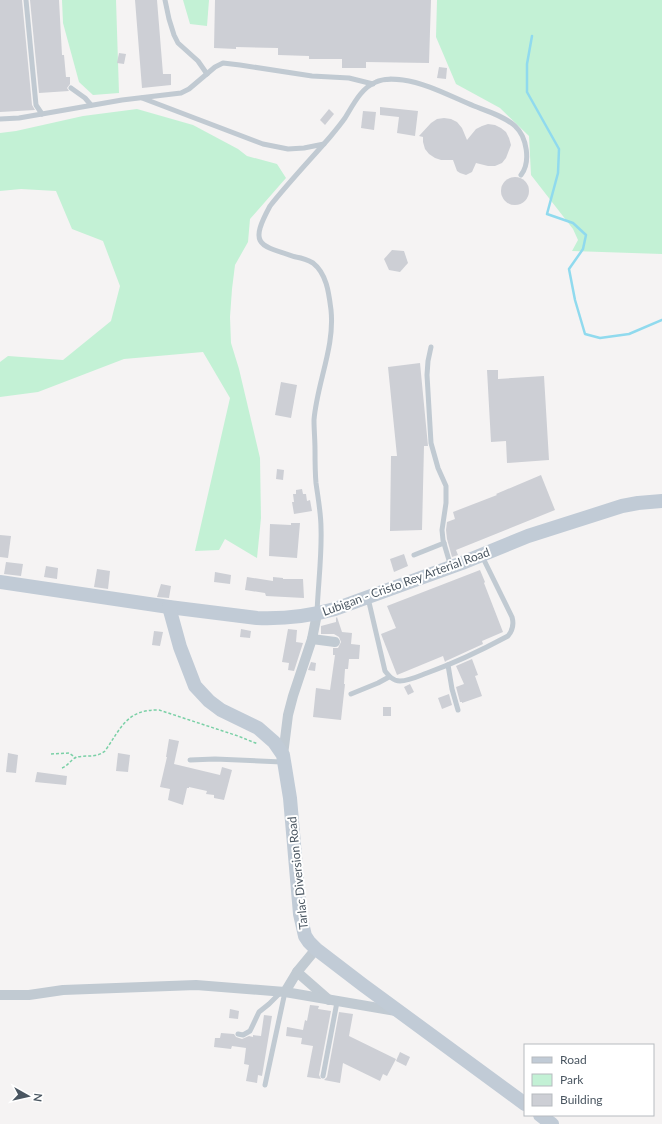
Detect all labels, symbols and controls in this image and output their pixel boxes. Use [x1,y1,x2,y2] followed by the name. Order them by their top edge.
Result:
[320,544,491,619] street label: Lubigan - Cristo Rey Arterial Road
[284,816,311,930] street label: Tarlac Diversion Road
[524,1044,654,1116] legend
[560,1052,587,1067] text: Road
[560,1072,584,1087] text: Park
[8,1076,48,1116] north arrow
[31,1092,45,1103] text: N
[560,1092,603,1107] text: Building

